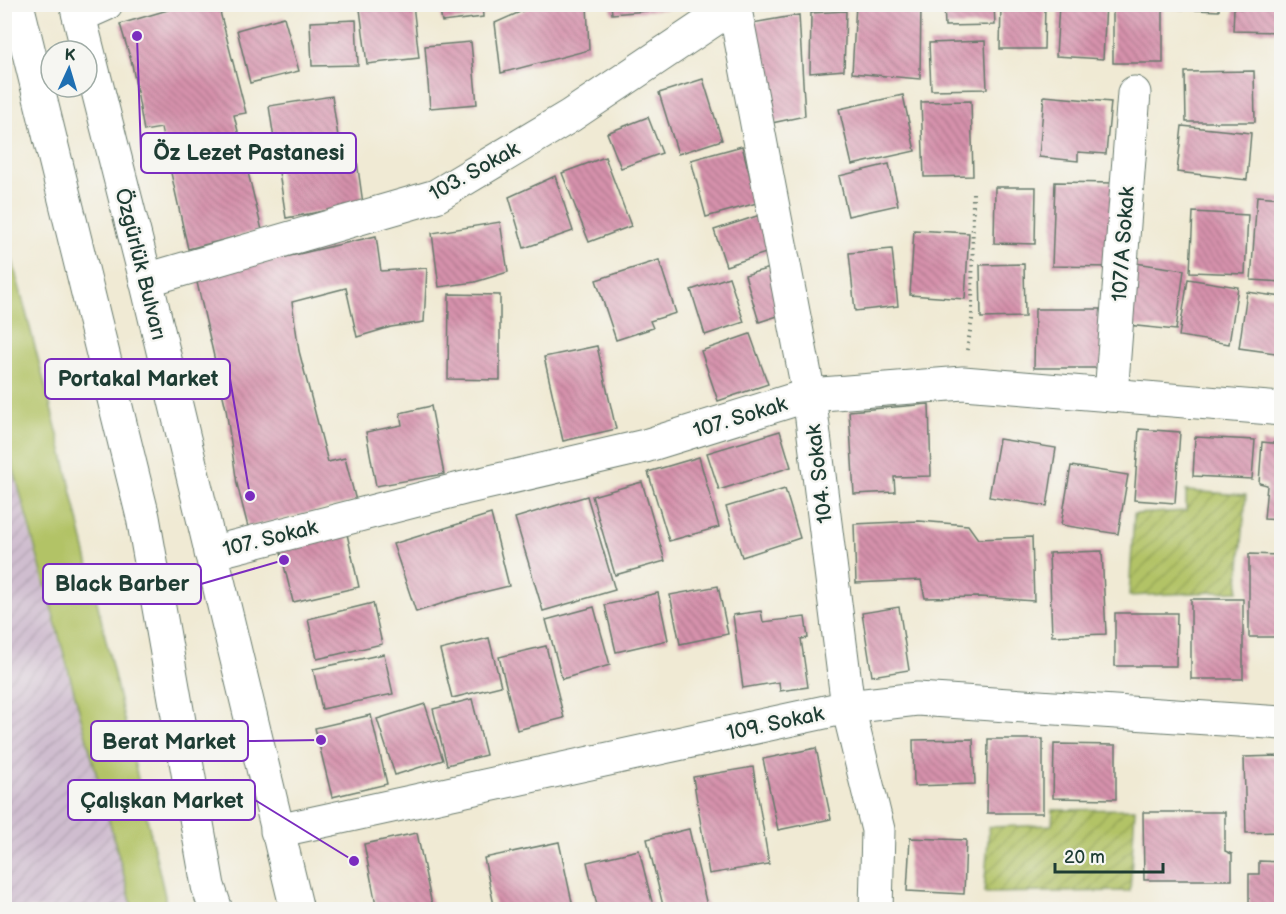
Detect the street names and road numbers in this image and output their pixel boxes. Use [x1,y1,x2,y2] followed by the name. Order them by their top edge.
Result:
[425,136,524,206] street label: 103. Sokak
[1107,185,1140,302] street label: 107/A Sokak
[110,186,171,342] street label: Özgürlük Bulvarı
[690,391,791,444] street label: 107. Sokak
[801,422,838,525] street label: 104. Sokak
[220,514,321,562] street label: 107. Sokak
[724,701,827,746] street label: 109. Sokak

